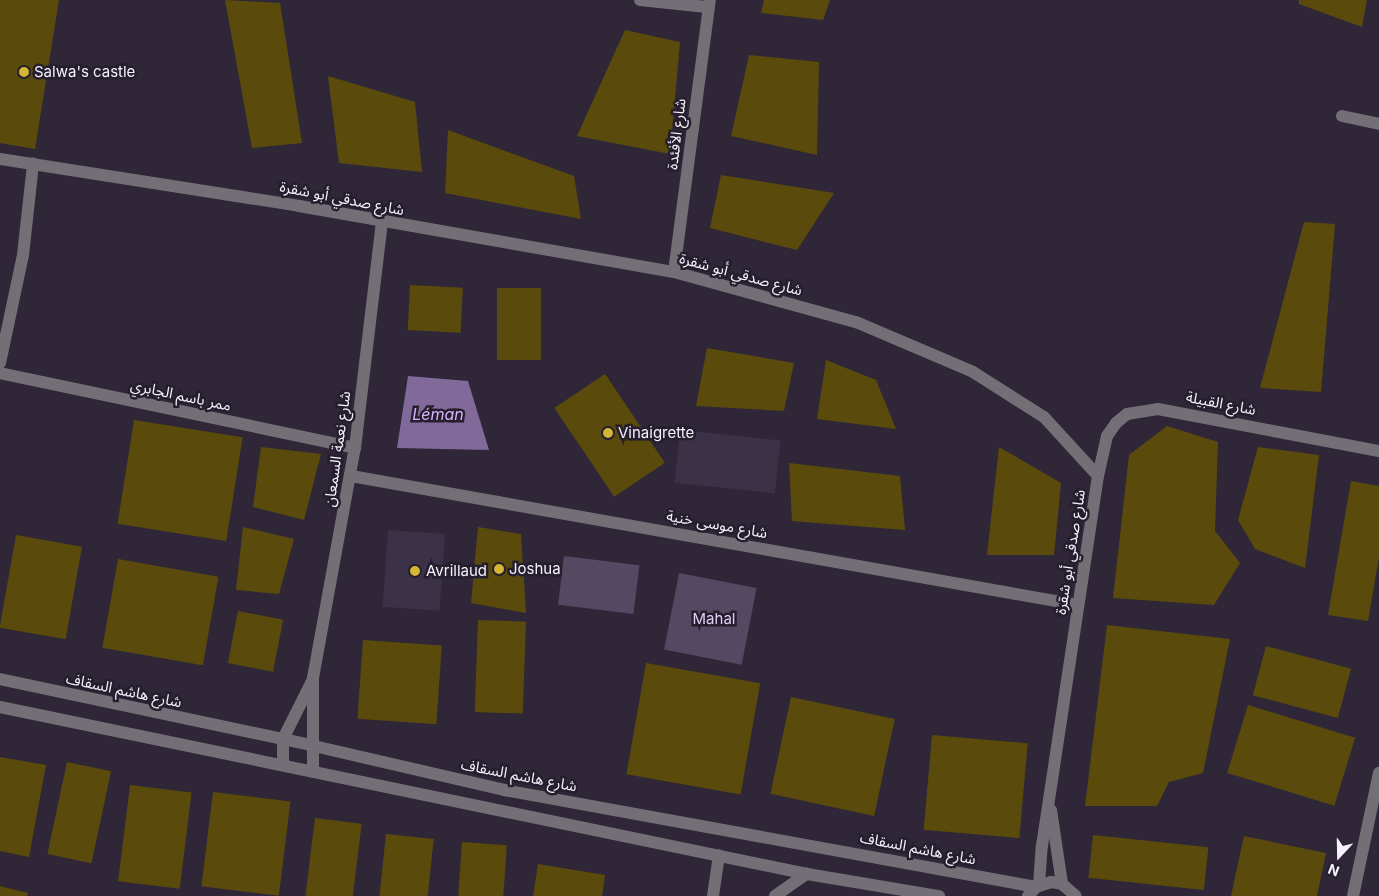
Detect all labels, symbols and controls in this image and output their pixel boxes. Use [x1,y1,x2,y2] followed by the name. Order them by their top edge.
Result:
[34,63,135,81] place label: Salwa's castle
[18,66,30,78] marker: Salwa's castle
[663,97,689,171] street label: شارع الأفئدة
[278,177,406,219] street label: شارع صدقي أبو شقرة
[678,249,804,299] street label: شارع صدقي أبو شقرة
[129,376,233,414] street label: ممر باسم الجابري
[1184,387,1258,419] street label: شارع القبيلة
[320,390,354,508] street label: شارع نعمة السمعان
[412,404,464,424] water label: Léman
[618,424,694,442] place label: Vinaigrette
[602,427,614,439] marker: Vinaigrette
[1051,488,1089,616] street label: شارع صدقي أبو شقرة
[665,506,769,542] street label: شارع موسى خنية
[509,560,561,578] place label: Joshua
[426,562,487,580] place label: Avrillaud
[493,563,505,575] marker: Joshua
[408,564,422,578] marker: Avrillaud
[693,610,735,628] park label: Mahal
[65,669,183,711] street label: شارع هاشم السقاف
[460,755,578,795] street label: شارع هاشم السقاف
[859,828,977,868] street label: شارع هاشم السقاف
[1314,831,1364,881] north arrow
[1325,861,1341,880] text: N

